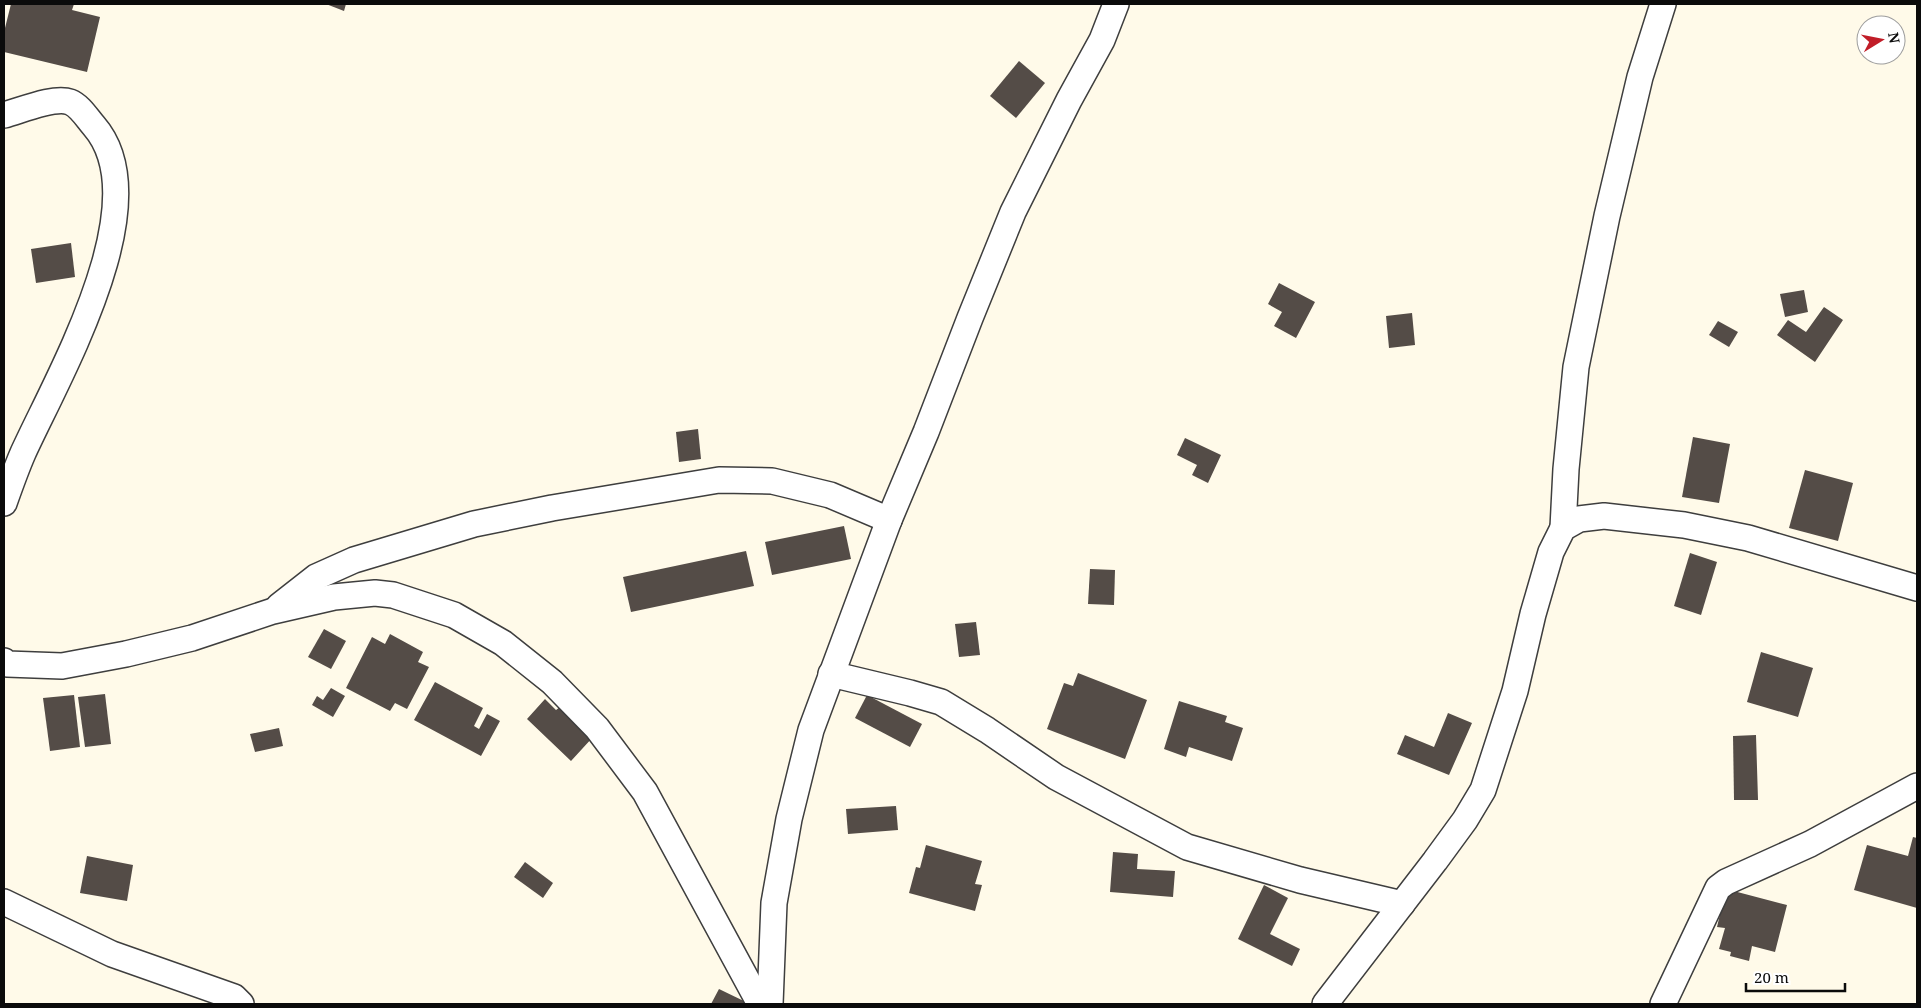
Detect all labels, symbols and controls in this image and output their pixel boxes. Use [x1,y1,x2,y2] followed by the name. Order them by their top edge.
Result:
[1856,15,1906,65] north arrow
[1884,31,1905,45] text: N
[1746,960,1845,992] scale bar
[1754,967,1789,987] text: 20 m

